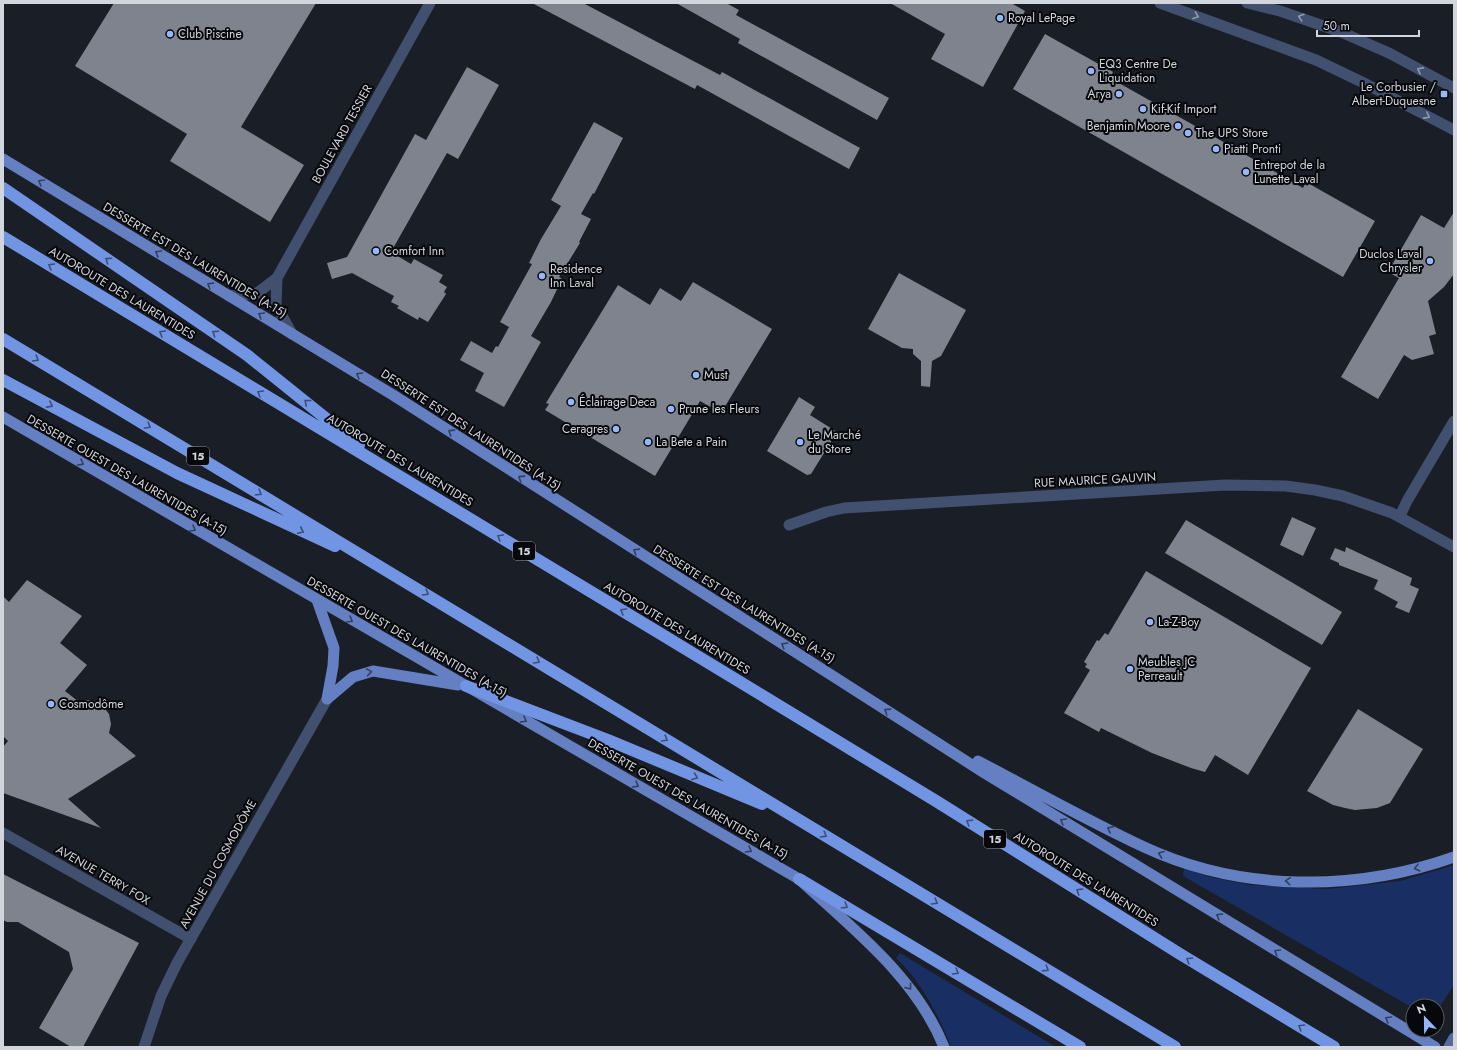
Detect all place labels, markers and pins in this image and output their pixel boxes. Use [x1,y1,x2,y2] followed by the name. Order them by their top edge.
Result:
[1008,9,1075,27] place label: Royal LePage
[995,13,1005,23] marker: Royal LePage
[178,25,242,43] place label: Club Piscine
[165,29,175,39] marker: Club Piscine
[1099,55,1177,87] place label: EQ3 Centre De Liquidation
[1086,66,1096,76] marker: EQ3 Centre De Liquidation
[1352,78,1436,110] place label: Le Corbusier / Albert-Duquesne
[1088,85,1111,103] place label: Arya
[1114,89,1124,99] marker: Arya
[1439,89,1449,99] marker: Le Corbusier / Albert-Duquesne
[1151,100,1217,118] place label: Kif-Kif Import
[1138,104,1148,114] marker: Kif-Kif Import
[1087,117,1170,135] place label: Benjamin Moore
[1173,121,1183,131] marker: Benjamin Moore
[1196,124,1268,142] place label: The UPS Store
[1183,128,1193,138] marker: The UPS Store
[1224,140,1281,158] place label: Piatti Pronti
[1211,144,1221,154] marker: Piatti Pronti
[1254,156,1325,188] place label: Entrepot de la Lunette Laval
[1241,167,1251,177] marker: Entrepot de la Lunette Laval
[384,242,444,260] place label: Comfort Inn
[1359,245,1423,277] place label: Duclos Laval Chrysler
[371,246,381,256] marker: Comfort Inn
[1425,256,1435,266] marker: Duclos Laval Chrysler
[550,260,602,292] place label: Residence Inn Laval
[537,271,547,281] marker: Residence Inn Laval
[704,366,728,384] place label: Must
[691,370,701,380] marker: Must
[579,393,656,411] place label: Éclairage Deca
[566,397,576,407] marker: Éclairage Deca
[679,400,760,418] place label: Prune les Fleurs
[666,404,676,414] marker: Prune les Fleurs
[562,420,608,438] place label: Ceragres
[611,424,621,434] marker: Ceragres
[808,426,861,458] place label: Le Marché du Store
[656,433,727,451] place label: La Bete a Pain
[643,437,653,447] marker: La Bete a Pain
[795,437,805,447] marker: Le Marché du Store
[1158,613,1200,631] place label: La-Z-Boy
[1145,617,1155,627] marker: La-Z-Boy
[1138,653,1196,685] place label: Meubles JC Perreault
[1125,664,1135,674] marker: Meubles JC Perreault
[59,695,123,713] place label: Cosmodôme
[46,699,56,709] marker: Cosmodôme

